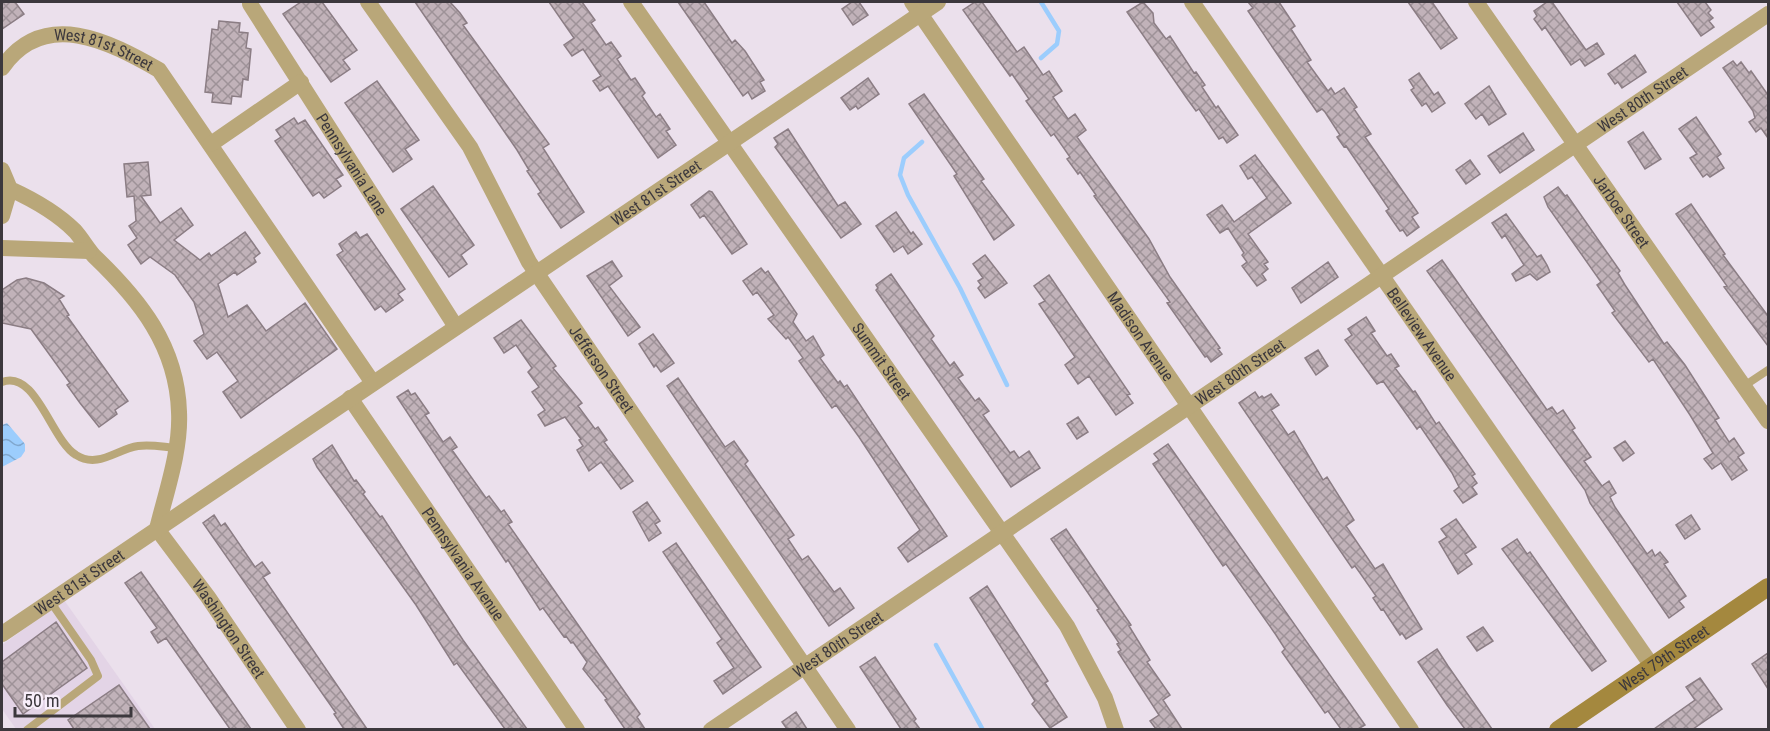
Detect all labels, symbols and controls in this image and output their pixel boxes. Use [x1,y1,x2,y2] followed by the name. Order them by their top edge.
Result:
[54,25,157,75] street label: West 81st Street
[1594,62,1692,137] street label: West 80th Street
[312,110,391,219] street label: Pennsylvania Lane
[608,156,705,230] street label: West 81st Street
[1589,171,1654,252] street label: Jarboe Street
[1383,284,1461,385] street label: Belleview Avenue
[1103,288,1178,385] street label: Madison Avenue
[848,319,915,404] street label: Summit Street
[565,322,638,417] street label: Jefferson Street
[1192,335,1289,409] street label: West 80th Street
[418,504,508,624] street label: Pennsylvania Avenue
[31,545,128,619] street label: West 81st Street
[188,576,269,682] street label: Washington Street
[789,607,887,682] street label: West 80th Street
[1616,621,1713,696] street label: West 79th Street
[15,680,130,718] scale bar
[24,690,59,711] text: 50 m

